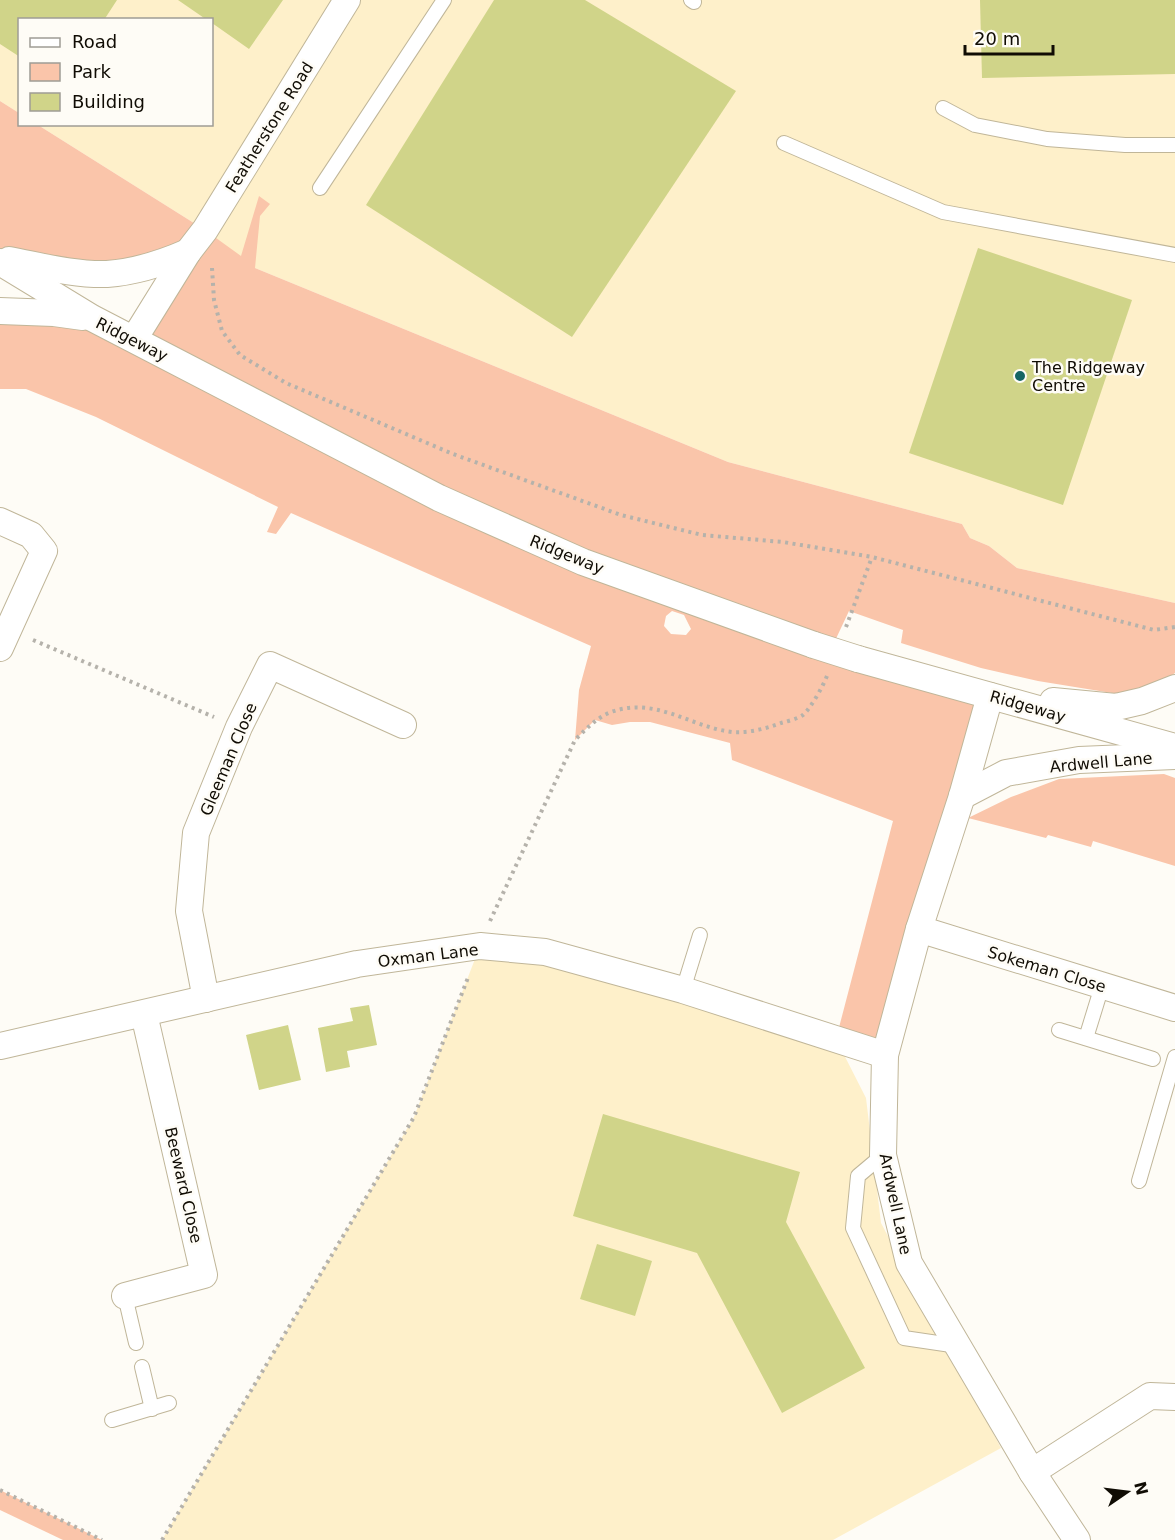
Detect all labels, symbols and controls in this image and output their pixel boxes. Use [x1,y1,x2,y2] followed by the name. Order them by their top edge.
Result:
[18,18,213,126] legend
[965,18,1054,56] scale bar
[974,28,1020,49] text: 20 m
[72,31,117,52] text: Road
[222,58,317,196] street label: Featherstone Road
[72,61,111,82] text: Park
[72,91,145,112] text: Building
[93,313,171,366] street label: Ridgeway
[1031,358,1145,395] place label: The Ridgeway Centre
[1013,369,1027,383] marker: The Ridgeway Centre
[527,531,607,578] street label: Ridgeway
[988,687,1068,726] street label: Ridgeway
[196,700,261,818] street label: Gleeman Close
[1049,749,1153,776] street label: Ardwell Lane
[377,940,480,971] street label: Oxman Lane
[985,942,1108,996] street label: Sokeman Close
[161,1125,206,1245] street label: Beeward Close
[876,1152,916,1256] street label: Ardwell Lane
[1097,1462,1157,1522] north arrow
[1130,1480,1152,1497] text: N

